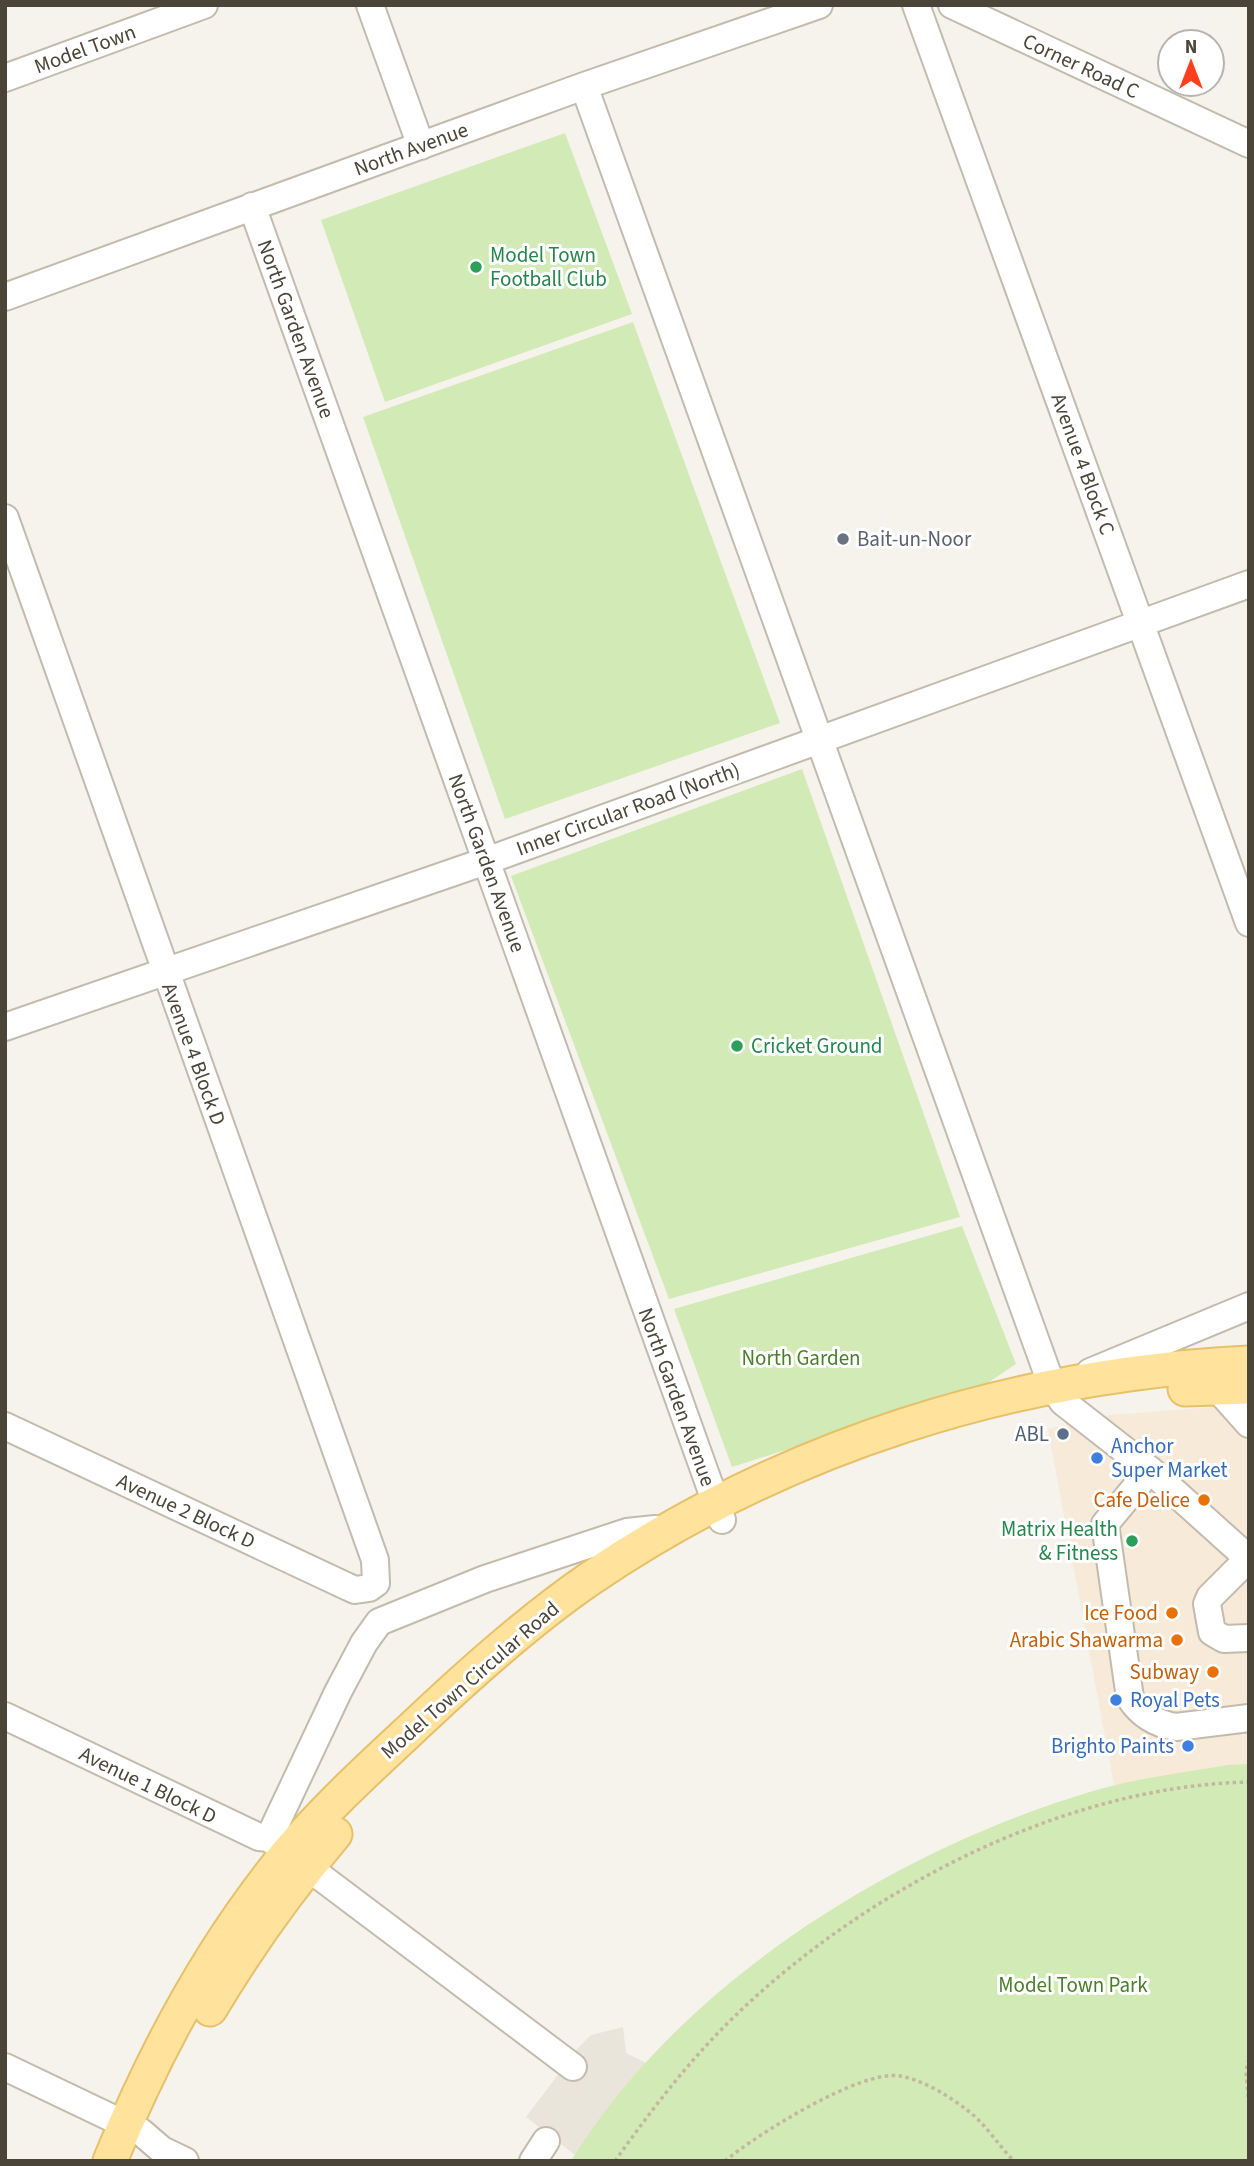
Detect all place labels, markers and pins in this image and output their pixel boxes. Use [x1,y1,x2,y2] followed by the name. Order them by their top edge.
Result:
[490,240,607,294] place label: Model Town Football Club
[468,259,484,275] marker: Model Town Football Club
[857,524,972,554] place label: Bait-un-Noor
[835,531,851,547] marker: Bait-un-Noor
[751,1031,883,1061] place label: Cricket Ground
[729,1038,745,1054] marker: Cricket Ground
[1015,1419,1049,1449] place label: ABL
[1055,1426,1071,1442] marker: ABL
[1111,1431,1228,1485] place label: Anchor Super Market
[1089,1450,1105,1466] marker: Anchor Super Market
[1093,1485,1190,1515] place label: Cafe Delice
[1196,1492,1212,1508] marker: Cafe Delice
[1001,1514,1118,1568] place label: Matrix Health & Fitness
[1124,1533,1140,1549] marker: Matrix Health & Fitness
[1084,1598,1158,1628] place label: Ice Food
[1164,1605,1180,1621] marker: Ice Food
[1010,1625,1163,1655] place label: Arabic Shawarma
[1169,1632,1185,1648] marker: Arabic Shawarma
[1130,1657,1199,1687] place label: Subway
[1205,1664,1221,1680] marker: Subway
[1130,1685,1220,1715] place label: Royal Pets
[1108,1692,1124,1708] marker: Royal Pets
[1051,1731,1174,1761] place label: Brighto Paints
[1180,1738,1196,1754] marker: Brighto Paints

